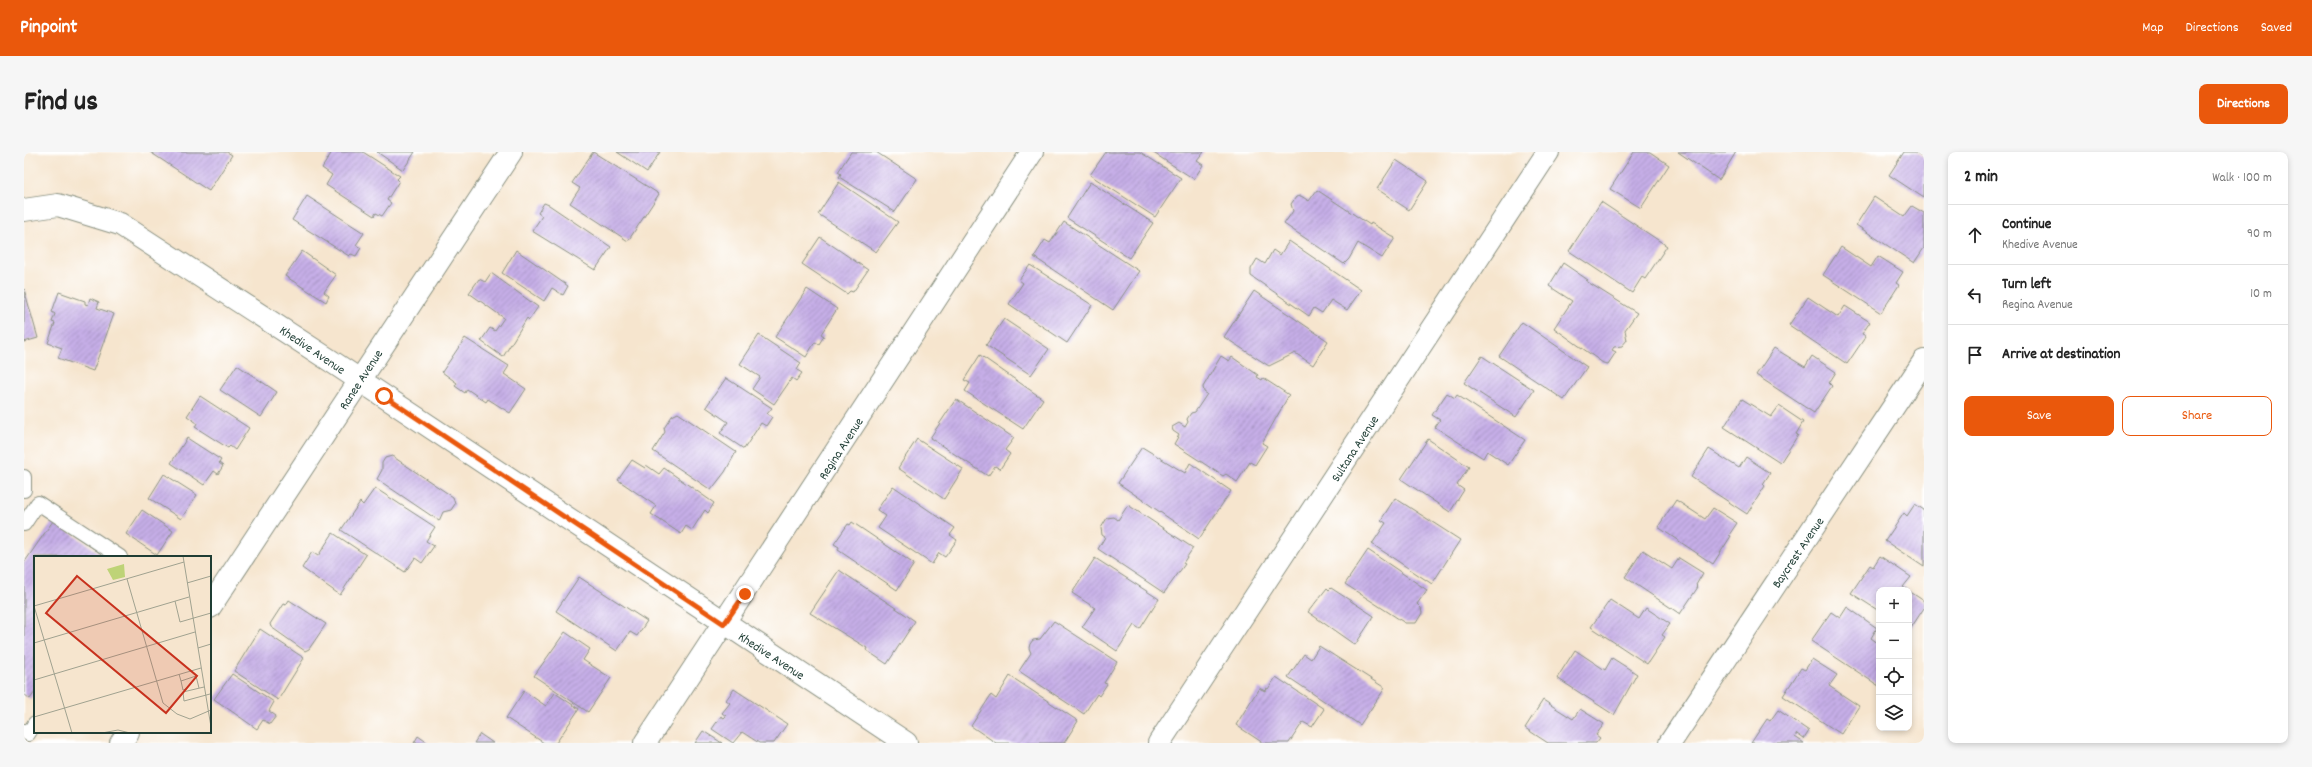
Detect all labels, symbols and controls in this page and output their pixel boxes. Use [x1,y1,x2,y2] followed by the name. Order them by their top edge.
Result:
[20,15,77,42] text: Pinpoint
[2142,18,2164,38] text: Map
[2186,18,2239,38] text: Directions
[2261,18,2292,38] text: Saved
[24,84,98,124] text: Find us
[2199,84,2288,124] button: Directions
[1964,166,1998,190] text: 2 min
[2212,169,2272,188] text: Walk · 100 m
[2002,214,2051,236] text: Continue
[1964,224,1986,246] icon: ahead
[2247,225,2272,244] text: 90 m
[2002,236,2078,255] text: Khedive Avenue
[2002,274,2051,296] text: Turn left
[1964,284,1986,306] icon: left
[2250,285,2272,304] text: 10 m
[2002,296,2073,315] text: Regina Avenue
[275,322,349,380] street label: Khedive Avenue
[1964,344,1986,366] icon: arrive
[2002,344,2120,366] text: Arrive at destination
[335,346,389,414] street label: Ranee Avenue
[375,387,393,405] route start
[1964,396,2114,436] button: Save
[2122,396,2272,436] button: Share
[1327,412,1385,486] street label: Sultana Avenue
[815,414,869,484] street label: Regina Avenue
[1768,514,1830,593] street label: Baycrest Avenue
[34,556,211,733] inset map
[736,585,754,603] route end
[1876,587,1912,731] map controls
[1876,587,1912,623] button: +
[1876,623,1912,659] button: −
[734,628,808,686] street label: Khedive Avenue
[1876,659,1912,695] button: locate
[1876,695,1912,731] button: layers

